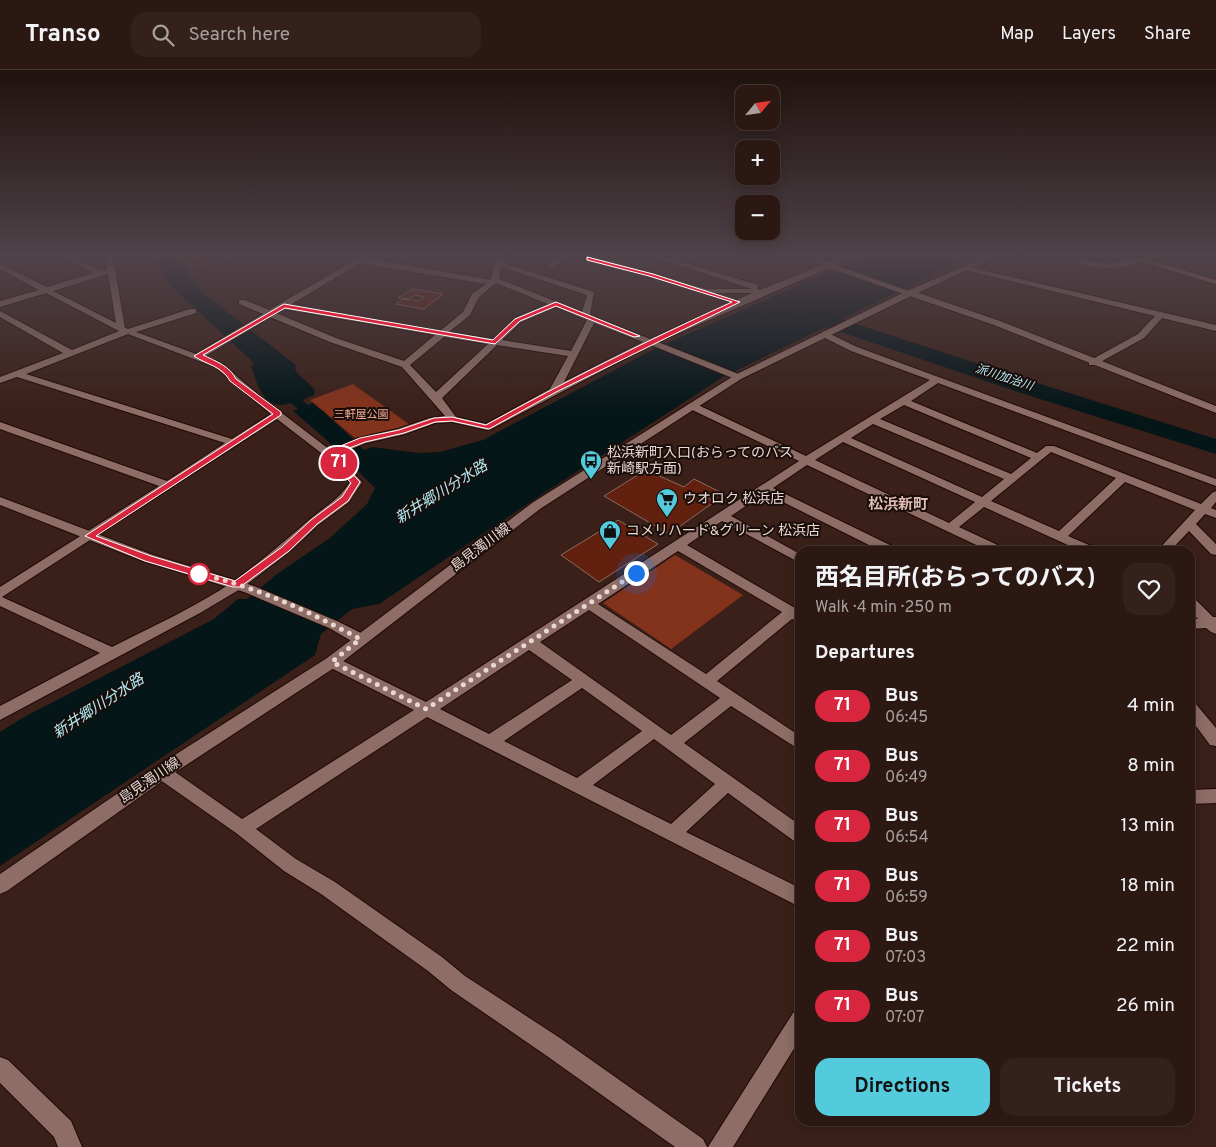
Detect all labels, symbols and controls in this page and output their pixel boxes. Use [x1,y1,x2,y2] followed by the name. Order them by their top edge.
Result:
[131,12,481,57] search box
[25,20,101,50] text: Transo
[149,21,177,49] icon: search
[189,23,290,47] text: Search here
[1000,23,1034,46] text: Map
[1062,23,1116,46] text: Layers
[1144,23,1191,46] text: Share
[735,85,780,130] north arrow
[735,85,780,240] map controls
[735,140,780,185] button: +
[735,195,780,240] button: −
[973,361,1037,395] water label: 派川加治川
[334,408,389,422] park label: 三軒屋公園
[607,445,793,478] place label: 松浜新町入口(おらってのバス 新崎駅方面)
[316,447,362,479] line badge: 71
[579,449,603,480] bus stop icon: 松浜新町入口(おらってのバス 新崎駅方面)
[330,451,348,474] text: 71
[392,456,493,529] water label: 新井郷川分水路
[655,487,679,518] supermarket icon: ウオロク 松浜店
[683,491,784,508] place label: ウオロク 松浜店
[868,496,928,515] district label: 松浜新町
[598,519,622,550] shop icon: コメリハード&グリーン 松浜店
[448,520,514,576] street label: 島見濁川線
[626,523,820,540] place label: コメリハード&グリーン 松浜店
[624,561,649,586] your location
[188,563,210,585] unlabelled marker
[1123,563,1175,615] button: heart
[815,564,1096,594] text: 西名目所(おらってのバス)
[815,598,952,618] text: Walk · 4 min · 250 m
[815,641,915,665] text: Departures
[50,669,150,744] water label: 新井郷川分水路
[885,684,919,708] text: Bus
[834,694,851,717] text: 71
[1127,694,1175,718] text: 4 min
[885,708,928,728] text: 06:45
[885,744,919,768] text: Bus
[116,754,184,808] street label: 島見濁川線
[834,754,851,777] text: 71
[1127,754,1175,778] text: 8 min
[885,768,928,788] text: 06:49
[885,804,919,828] text: Bus
[834,814,851,837] text: 71
[1120,814,1175,838] text: 13 min
[885,828,929,848] text: 06:54
[885,864,919,888] text: Bus
[834,874,851,897] text: 71
[1120,874,1175,898] text: 18 min
[885,888,928,908] text: 06:59
[885,924,919,948] text: Bus
[834,934,851,957] text: 71
[1116,934,1175,958] text: 22 min
[885,948,926,968] text: 07:03
[885,984,919,1008] text: Bus
[834,994,851,1017] text: 71
[1116,994,1175,1018] text: 26 min
[885,1008,924,1028] text: 07:07
[815,1058,990,1116] button: Directions
[1000,1058,1175,1116] button: Tickets

